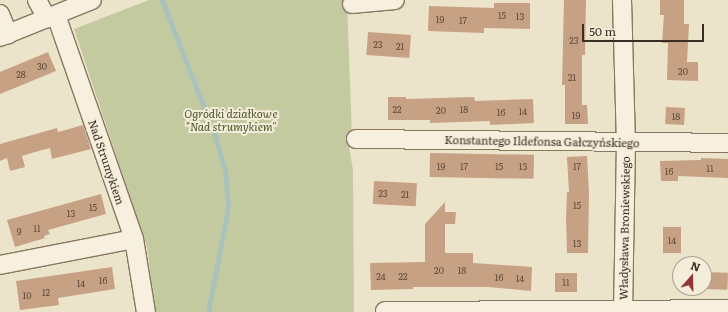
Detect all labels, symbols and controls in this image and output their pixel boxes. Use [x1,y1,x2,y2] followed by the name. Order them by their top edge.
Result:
[498,10,506,20] house number: 15
[516,11,524,21] house number: 13
[436,14,444,24] house number: 19
[459,15,467,25] house number: 17
[584,16,706,42] scale bar
[589,22,616,40] text: 50 m
[569,35,579,45] house number: 23
[373,39,383,49] house number: 23
[396,41,404,51] house number: 21
[37,61,47,71] house number: 30
[678,66,688,76] house number: 20
[16,69,26,79] house number: 28
[568,72,576,82] house number: 21
[392,104,402,114] house number: 22
[460,104,468,114] house number: 18
[436,105,446,115] house number: 20
[519,106,527,116] house number: 14
[184,107,278,133] park label: Ogródki działkowe "Nad strumykiem"
[497,107,505,117] house number: 16
[572,110,580,120] house number: 19
[672,111,680,121] house number: 18
[86,118,128,206] street label: Nad Strumykiem
[444,133,640,149] street label: Konstantego Ildefonsa Gałczyńskiego
[616,156,632,300] street label: Władysława Broniewskiego
[437,161,445,171] house number: 19
[460,161,468,171] house number: 17
[495,161,503,171] house number: 15
[519,161,527,171] house number: 13
[573,161,581,171] house number: 17
[706,163,714,173] house number: 11
[665,166,673,176] house number: 16
[378,188,388,198] house number: 23
[401,189,409,199] house number: 21
[573,200,581,210] house number: 15
[89,202,97,212] house number: 15
[67,208,75,218] house number: 13
[33,223,41,233] house number: 11
[17,226,21,236] house number: 9
[668,235,676,245] house number: 14
[573,238,581,248] house number: 13
[672,256,712,296] north arrow
[689,257,703,275] text: N
[434,265,444,275] house number: 20
[458,265,466,275] house number: 18
[376,271,386,281] house number: 24
[398,271,408,281] house number: 22
[495,272,503,282] house number: 16
[516,273,524,283] house number: 14
[99,275,107,285] house number: 16
[562,277,570,287] house number: 11
[77,278,85,288] house number: 14
[42,287,50,297] house number: 12
[23,290,31,300] house number: 10

